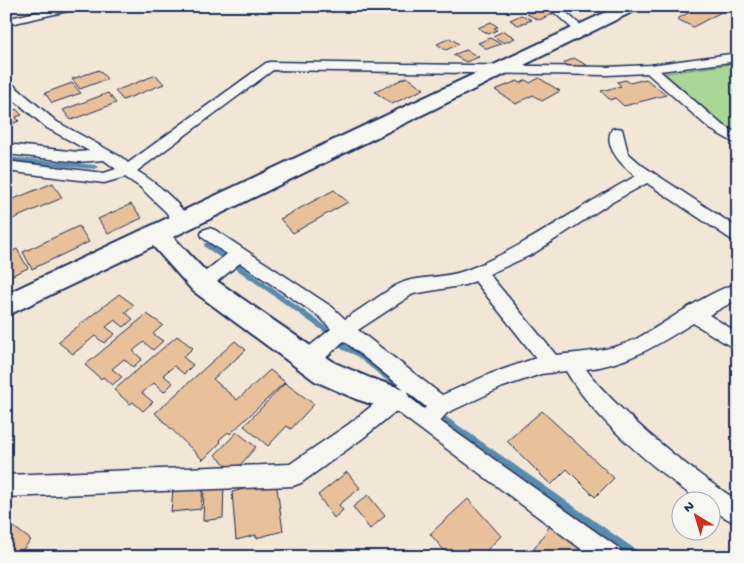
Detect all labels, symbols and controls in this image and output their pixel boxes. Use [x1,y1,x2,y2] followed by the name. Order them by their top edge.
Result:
[672,490,722,540] north arrow
[681,498,698,517] text: N

